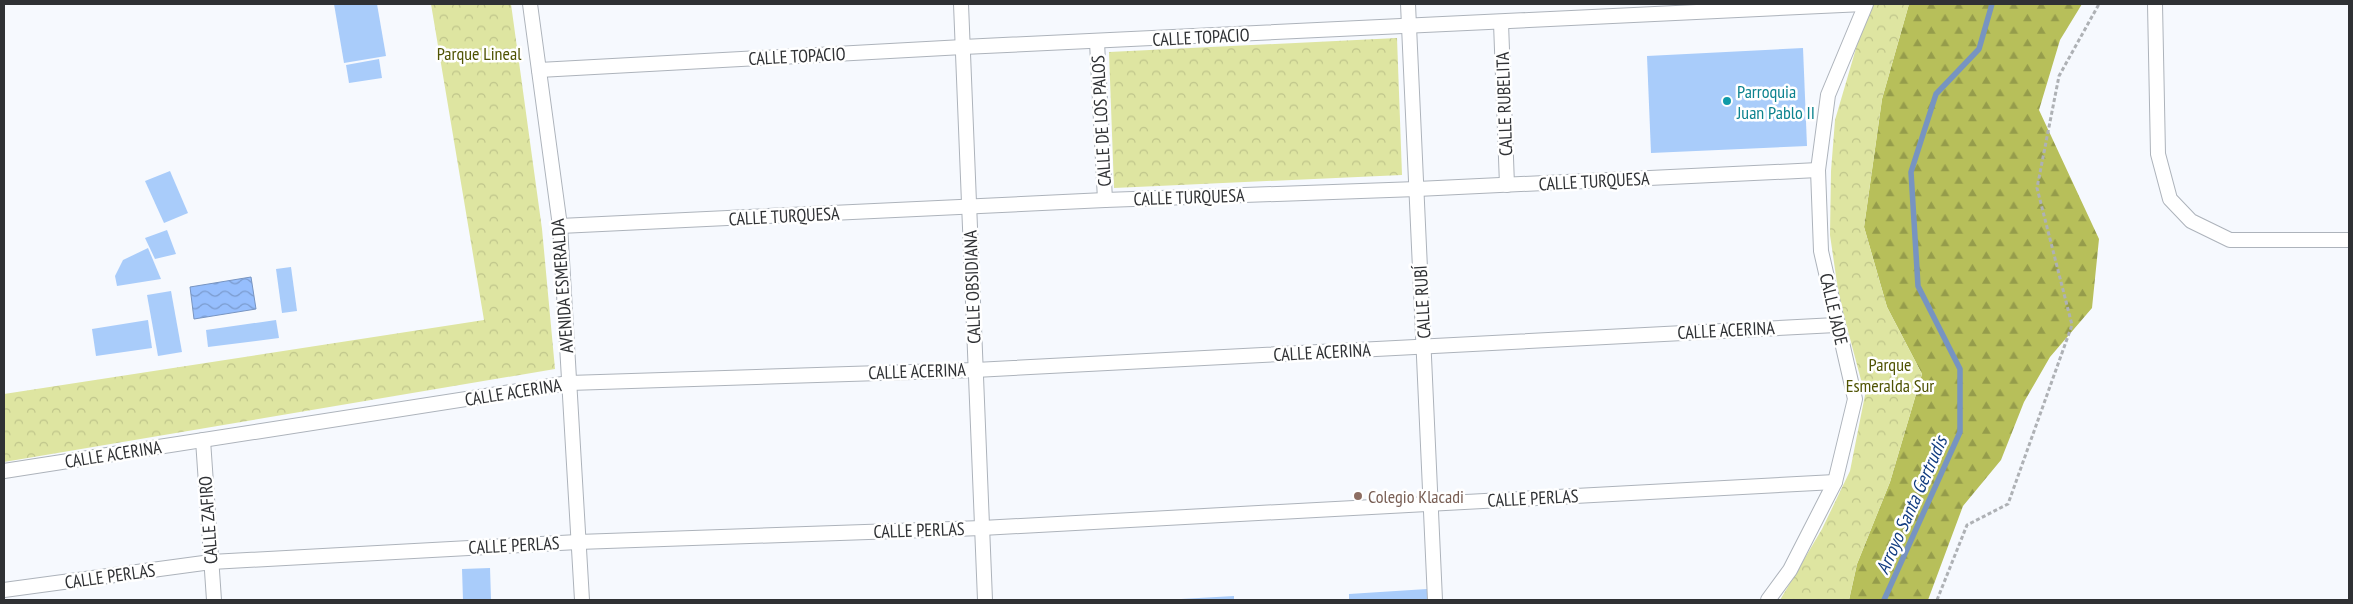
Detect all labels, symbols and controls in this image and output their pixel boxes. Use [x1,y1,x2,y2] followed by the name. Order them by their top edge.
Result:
[1152,23,1250,51] street label: CALLE TOPACIO
[437,42,522,65] park label: Parque Lineal
[748,42,846,70] street label: CALLE TOPACIO
[1491,51,1517,156] street label: CALLE RUBELITA
[1086,55,1116,187] street label: CALLE DE LOS PALOS
[1736,80,1815,124] place label: Parroquia Juan Pablo II
[1721,95,1733,107] marker: Parroquia Juan Pablo II
[1538,167,1651,195] street label: CALLE TURQUESA
[1133,184,1245,210] street label: CALLE TURQUESA
[728,202,841,230] street label: CALLE TURQUESA
[546,217,578,354] street label: AVENIDA ESMERALDA
[959,229,985,344] street label: CALLE OBSIDIANA
[1409,264,1435,339] street label: CALLE RUBÍ
[1815,271,1853,347] street label: CALLE JADE
[1677,316,1776,344] street label: CALLE ACERINA
[1273,338,1372,366] street label: CALLE ACERINA
[1846,353,1934,397] park label: Parque Esmeralda Sur
[868,358,967,384] street label: CALLE ACERINA
[463,373,563,411] street label: CALLE ACERINA
[1870,431,1953,577] water label: Arroyo Santa Gertrudis
[63,435,163,473] street label: CALLE ACERINA
[193,475,223,565] street label: CALLE ZAFIRO
[1487,484,1579,512] street label: CALLE PERLAS
[1368,485,1464,508] place label: Colegio Klacadi
[1352,490,1364,502] marker: Colegio Klacadi
[873,517,965,543] street label: CALLE PERLAS
[468,531,560,559] street label: CALLE PERLAS
[63,558,157,594] street label: CALLE PERLAS

